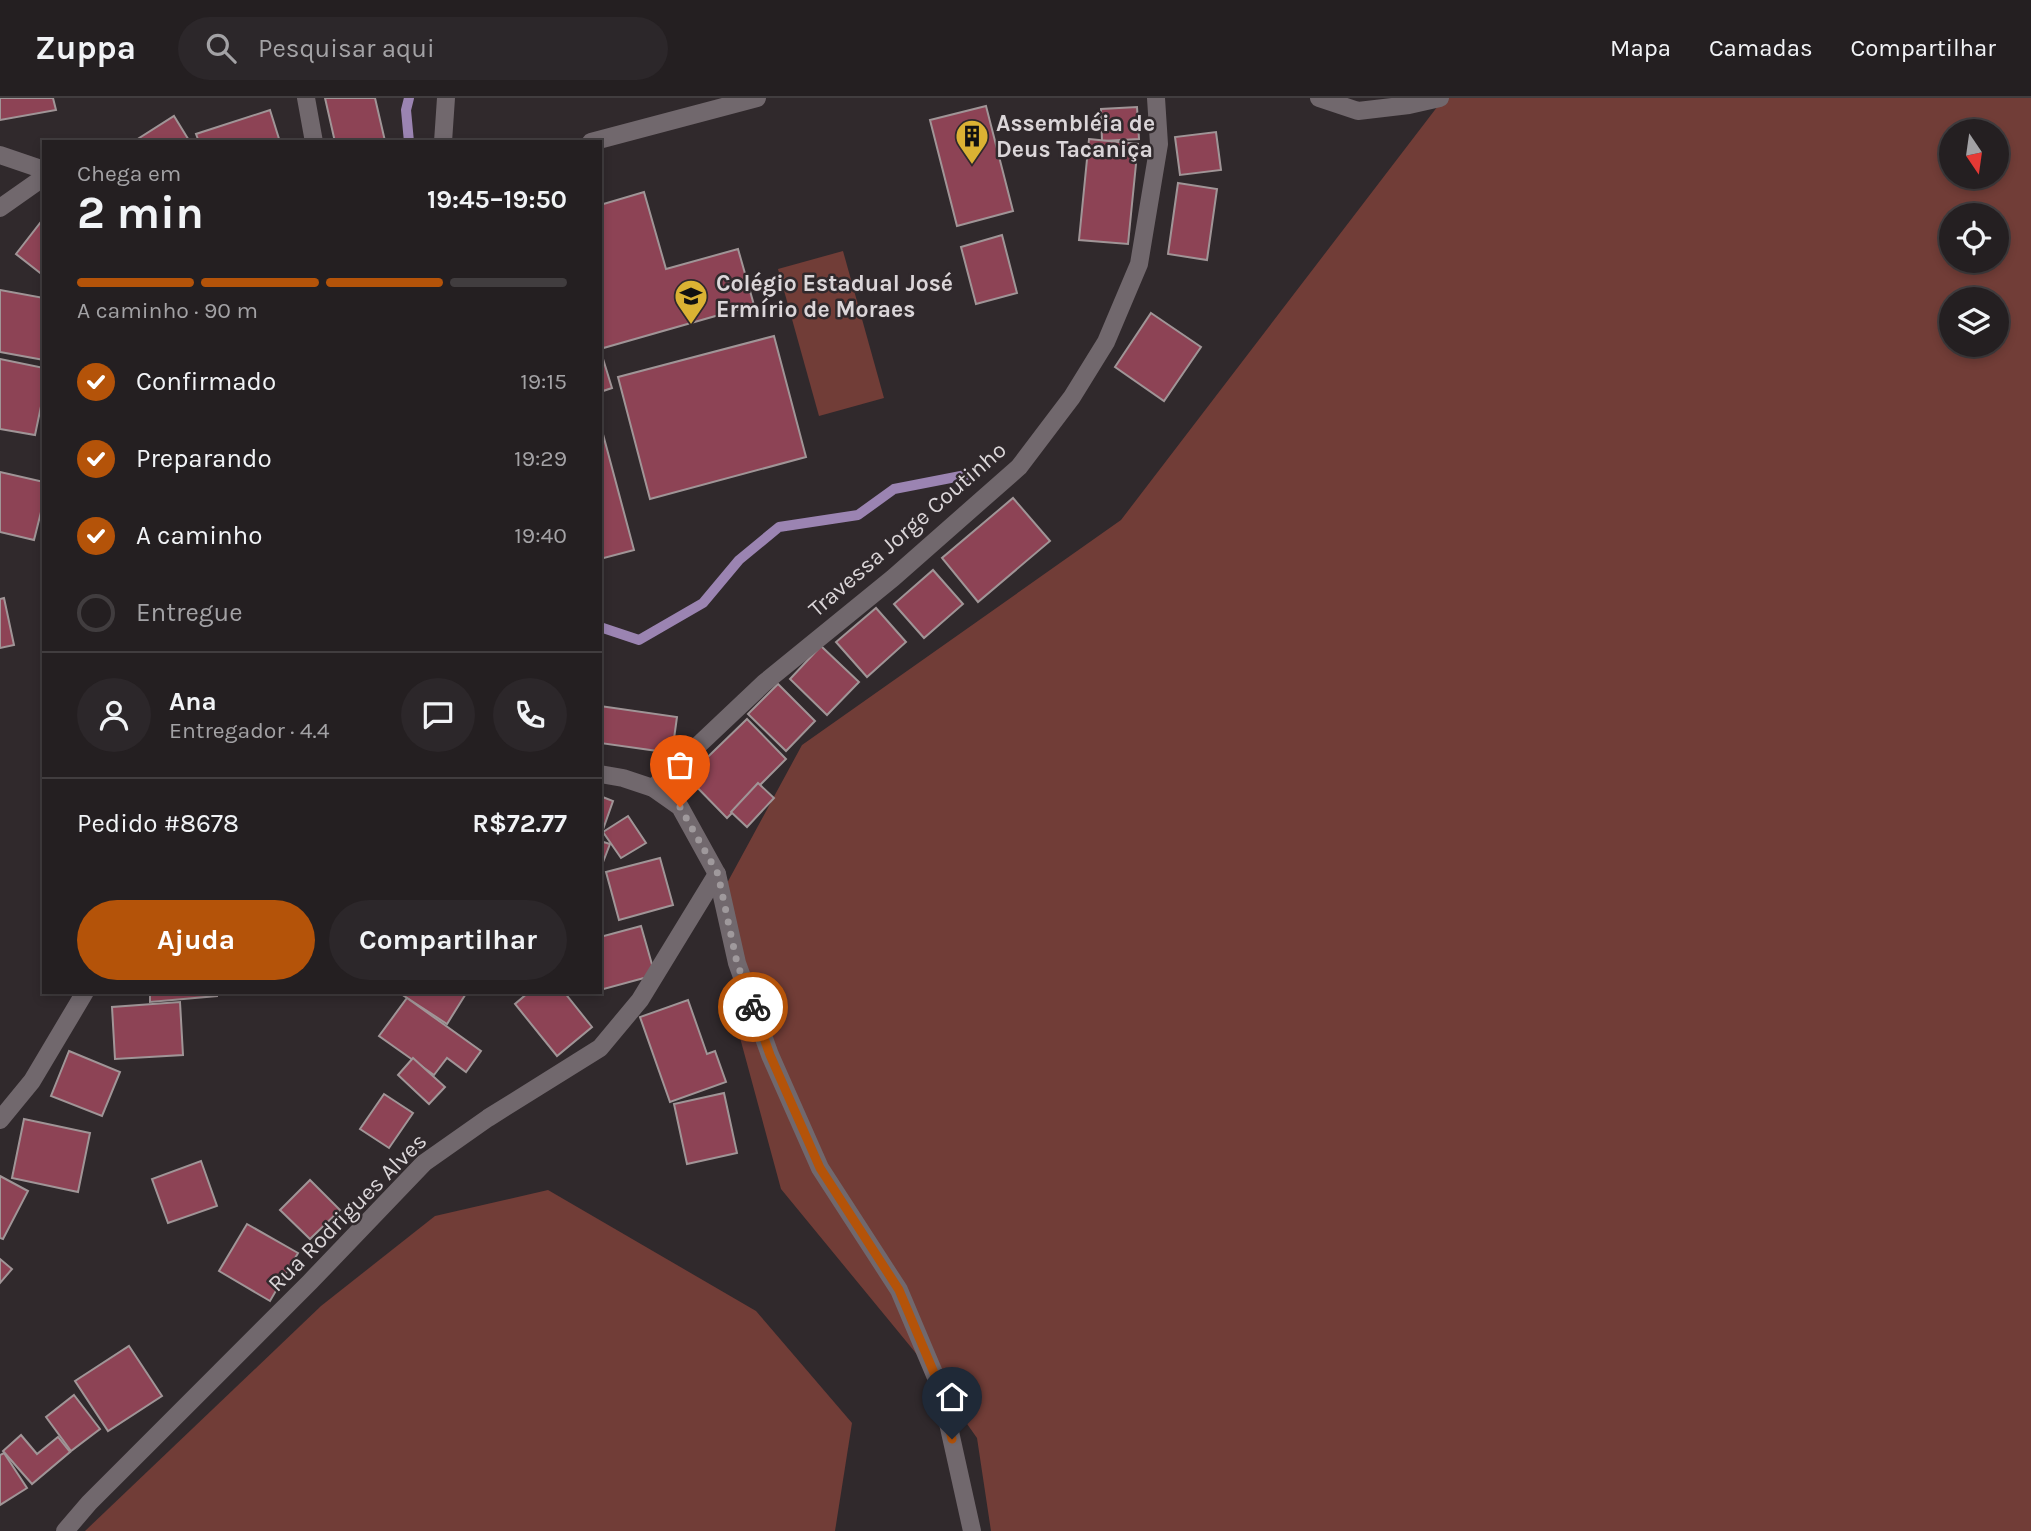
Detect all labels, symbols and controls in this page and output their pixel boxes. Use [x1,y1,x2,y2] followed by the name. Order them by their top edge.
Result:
[178,17,668,80] search box
[35,29,136,67] text: Zuppa
[202,29,240,67] icon: search
[258,33,435,64] text: Pesquisar aqui
[1610,34,1671,62] text: Mapa
[1709,34,1813,62] text: Camadas
[1851,34,1996,62] text: Compartilhar
[996,110,1155,163] place label: Assembléia de Deus Tacaniça
[953,117,991,166] building icon: Assembléia de Deus Tacaniça
[1939,119,2009,189] north arrow
[1939,119,2009,357] map controls
[77,160,181,187] text: Chega em
[427,184,567,215] text: 19:45–19:50
[77,186,204,240] text: 2 min
[1939,203,2009,273] button: locate
[716,270,953,323] place label: Colégio Estadual José Ermírio de Moraes
[672,277,710,326] school or university icon: Colégio Estadual José Ermírio de Moraes
[1939,287,2009,357] button: layers
[77,297,258,324] text: A caminho · 90 m
[77,363,115,401] icon: check
[136,366,276,397] text: Confirmado
[520,368,567,395] text: 19:15
[803,436,1012,623] street label: Travessa Jorge Coutinho
[77,440,115,478] icon: check
[136,443,272,474] text: Preparando
[514,445,567,472] text: 19:29
[77,517,115,555] icon: check
[136,520,263,551] text: A caminho
[514,522,567,549] text: 19:40
[136,597,243,628] text: Entregue
[77,678,151,752] button: person
[401,678,475,752] button: chat
[493,678,567,752] button: phone
[169,686,217,717] text: Ana
[169,717,330,744] text: Entregador · 4.4
[650,735,710,807] pin
[661,746,699,784] icon: bag
[77,808,239,839] text: Pedido #8678
[472,808,567,839] text: R$72.77
[77,900,315,980] button: Ajuda
[329,900,567,980] button: Compartilhar
[718,972,788,1042] courier
[734,988,772,1026] icon: bike
[263,1128,432,1297] street label: Rua Rodrigues Alves
[922,1367,982,1439] pin
[933,1378,971,1416] icon: home

